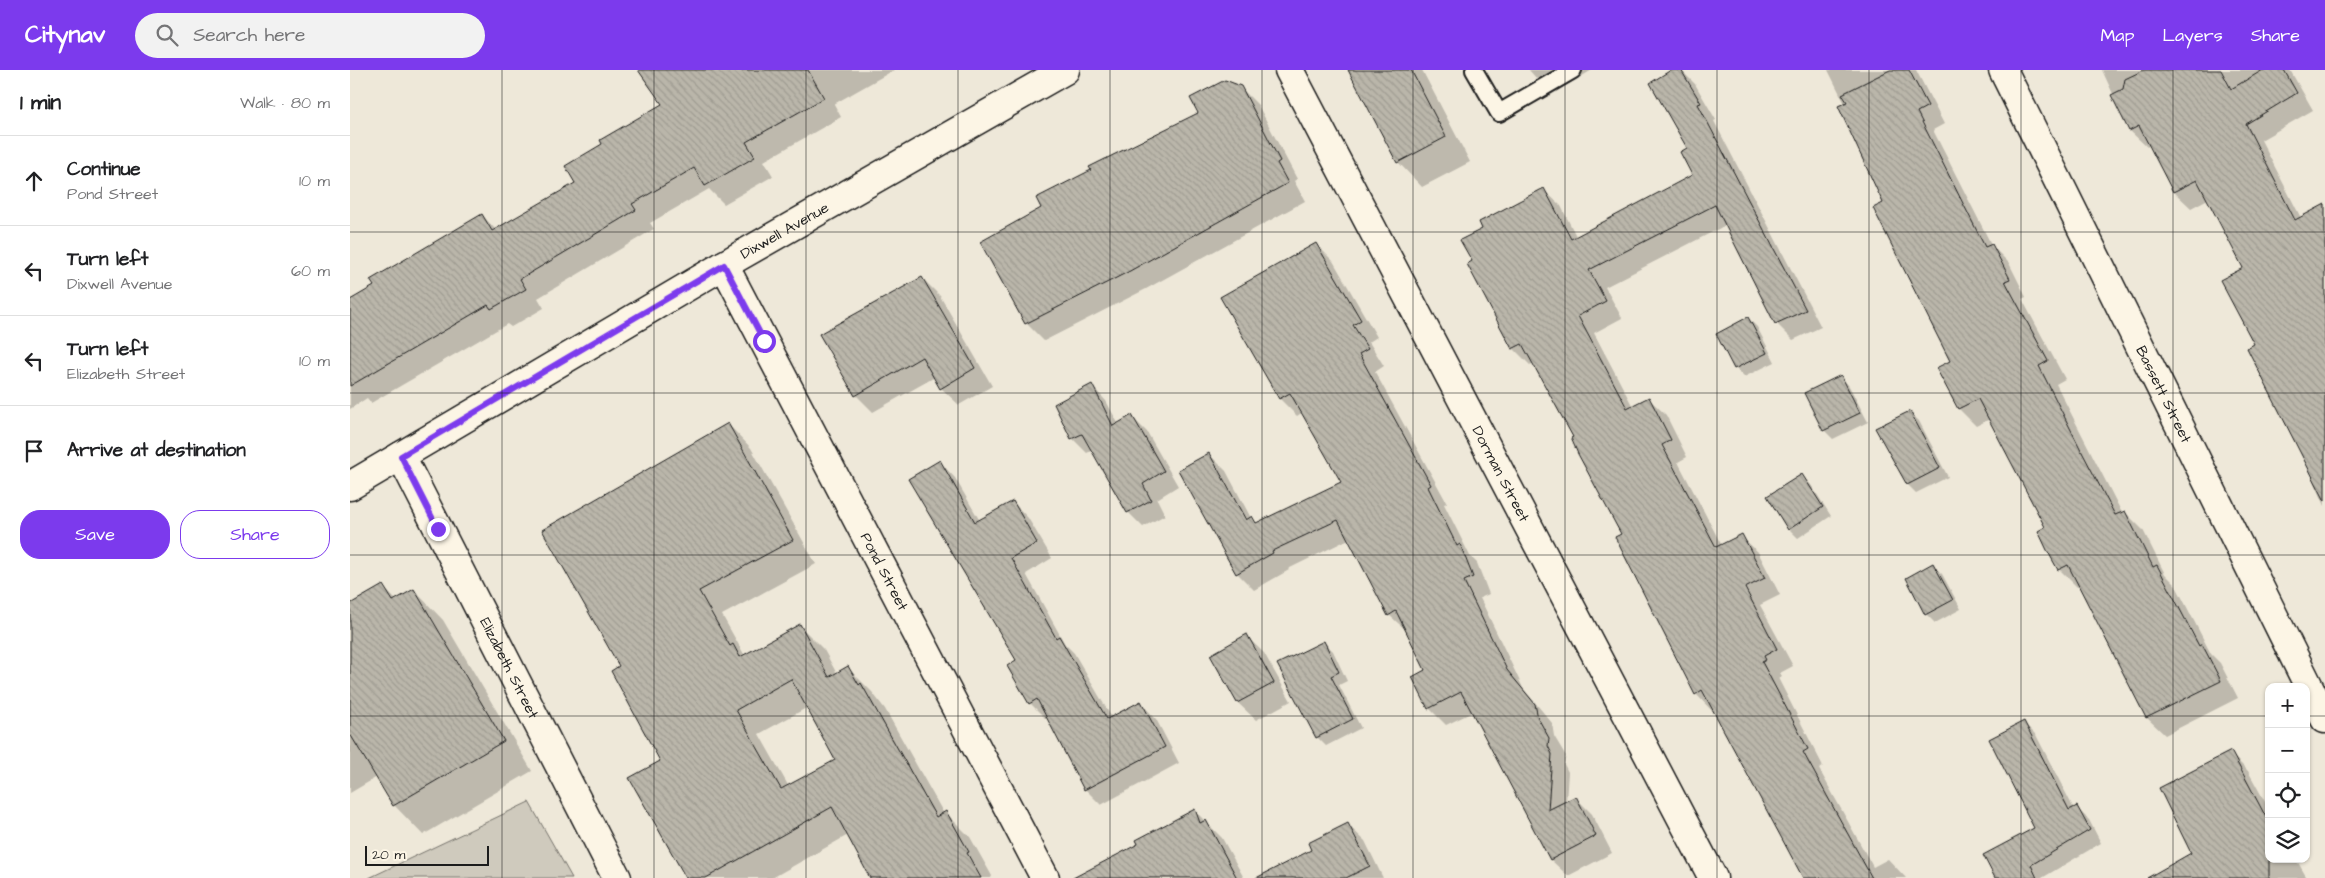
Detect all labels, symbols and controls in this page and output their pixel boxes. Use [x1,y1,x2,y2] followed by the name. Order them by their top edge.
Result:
[135,13,485,58] search box
[25,18,105,52] text: Citynav
[153,21,181,49] icon: search
[193,22,305,49] text: Search here
[2100,23,2134,48] text: Map
[2162,23,2223,48] text: Layers
[2251,23,2300,48] text: Share
[20,88,61,117] text: 1 min
[240,92,330,114] text: Walk · 80 m
[67,156,141,183] text: Continue
[20,167,48,195] icon: ahead
[299,170,330,192] text: 10 m
[67,183,158,205] text: Pond Street
[736,197,833,264] street label: Dixwell Avenue
[67,246,148,273] text: Turn left
[20,257,48,285] icon: left
[291,260,330,282] text: 60 m
[67,273,172,295] text: Dixwell Avenue
[753,330,776,353] route start
[67,336,148,363] text: Turn left
[2131,342,2197,446] street label: Bassett Street
[20,347,48,375] icon: left
[299,350,330,372] text: 10 m
[67,363,185,385] text: Elizabeth Street
[1467,422,1535,525] street label: Dorman Street
[20,437,48,465] icon: arrive
[67,437,246,464] text: Arrive at destination
[20,510,170,559] button: Save
[180,510,330,559] button: Share
[427,518,450,541] route end
[855,529,914,614] street label: Pond Street
[475,614,544,722] street label: Elizabeth Street
[2265,683,2310,863] map controls
[2265,683,2310,728] button: +
[2265,728,2310,773] button: −
[2265,773,2310,818] button: locate
[2265,818,2310,863] button: layers
[365,843,489,866] scale bar
[372,845,405,865] text: 20 m

